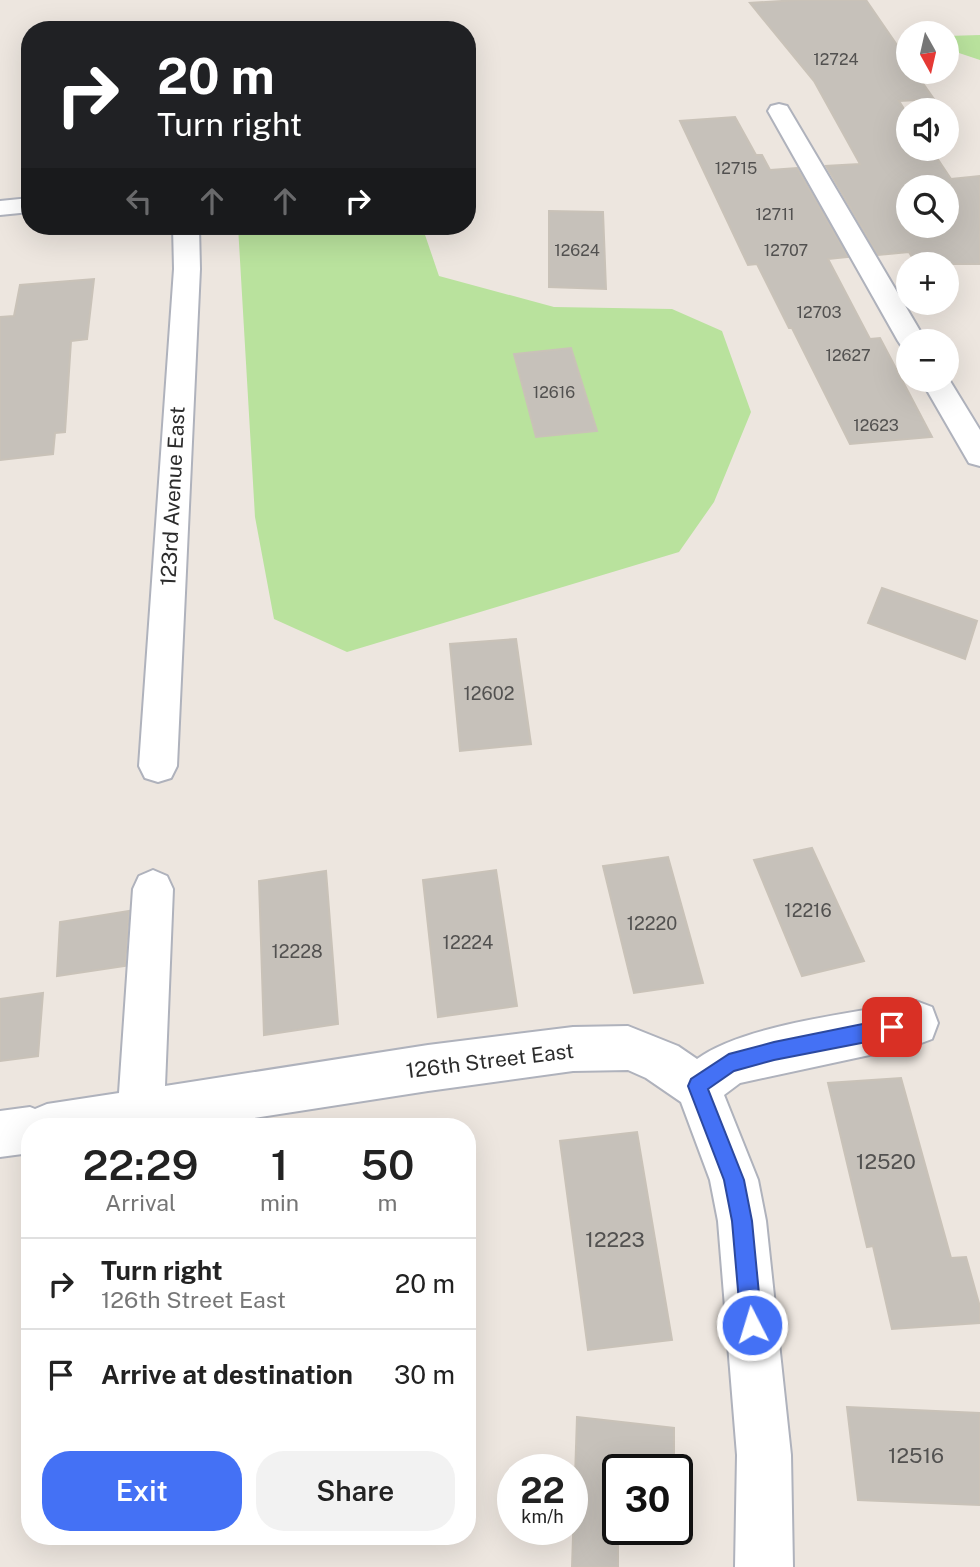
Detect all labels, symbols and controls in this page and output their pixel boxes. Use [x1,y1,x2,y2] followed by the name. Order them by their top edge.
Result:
[896,21,959,84] north arrow
[896,21,959,392] map controls
[157,47,275,105] text: 20 m
[42,49,133,140] icon: right
[813,50,859,69] house number: 12724
[896,98,959,161] button: sound
[157,106,302,143] text: Turn right
[715,159,757,178] house number: 12715
[896,175,959,238] button: search
[120,182,158,220] icon: left
[193,182,231,220] icon: ahead
[266,182,304,220] icon: ahead
[339,182,377,220] icon: right
[756,205,795,224] house number: 12711
[554,241,600,260] house number: 12624
[764,241,808,260] house number: 12707
[896,252,959,315] button: +
[796,303,842,322] house number: 12703
[896,329,959,392] button: −
[825,346,871,365] house number: 12627
[533,383,575,402] house number: 12616
[155,405,190,587] street label: 123rd Avenue East
[853,416,899,435] house number: 12623
[464,683,514,704] house number: 12602
[784,900,832,921] house number: 12216
[627,913,677,934] house number: 12220
[443,932,493,953] house number: 12224
[271,941,323,962] house number: 12228
[862,997,922,1057] pin
[873,1008,911,1046] icon: arrive
[405,1038,575,1083] street label: 126th Street East
[82,1140,199,1189] text: 22:29
[271,1140,288,1189] text: 1
[360,1140,415,1189] text: 50
[856,1149,916,1174] house number: 12520
[105,1189,176,1216] text: Arrival
[260,1189,299,1216] text: min
[378,1189,397,1216] text: m
[585,1227,645,1252] house number: 12223
[101,1255,223,1286] text: Turn right
[42,1265,80,1303] icon: right
[395,1268,455,1299] text: 20 m
[101,1286,286,1313] text: 126th Street East
[715,1288,789,1362] position arrow
[42,1356,80,1394] icon: arrive
[101,1359,353,1390] text: Arrive at destination
[394,1359,455,1390] text: 30 m
[888,1443,944,1468] house number: 12516
[42,1451,242,1531] button: Exit
[256,1451,455,1531] button: Share
[602,1454,693,1545] speed limit sign: 30
[520,1470,565,1511] text: 22
[521,1506,564,1527] text: km/h

